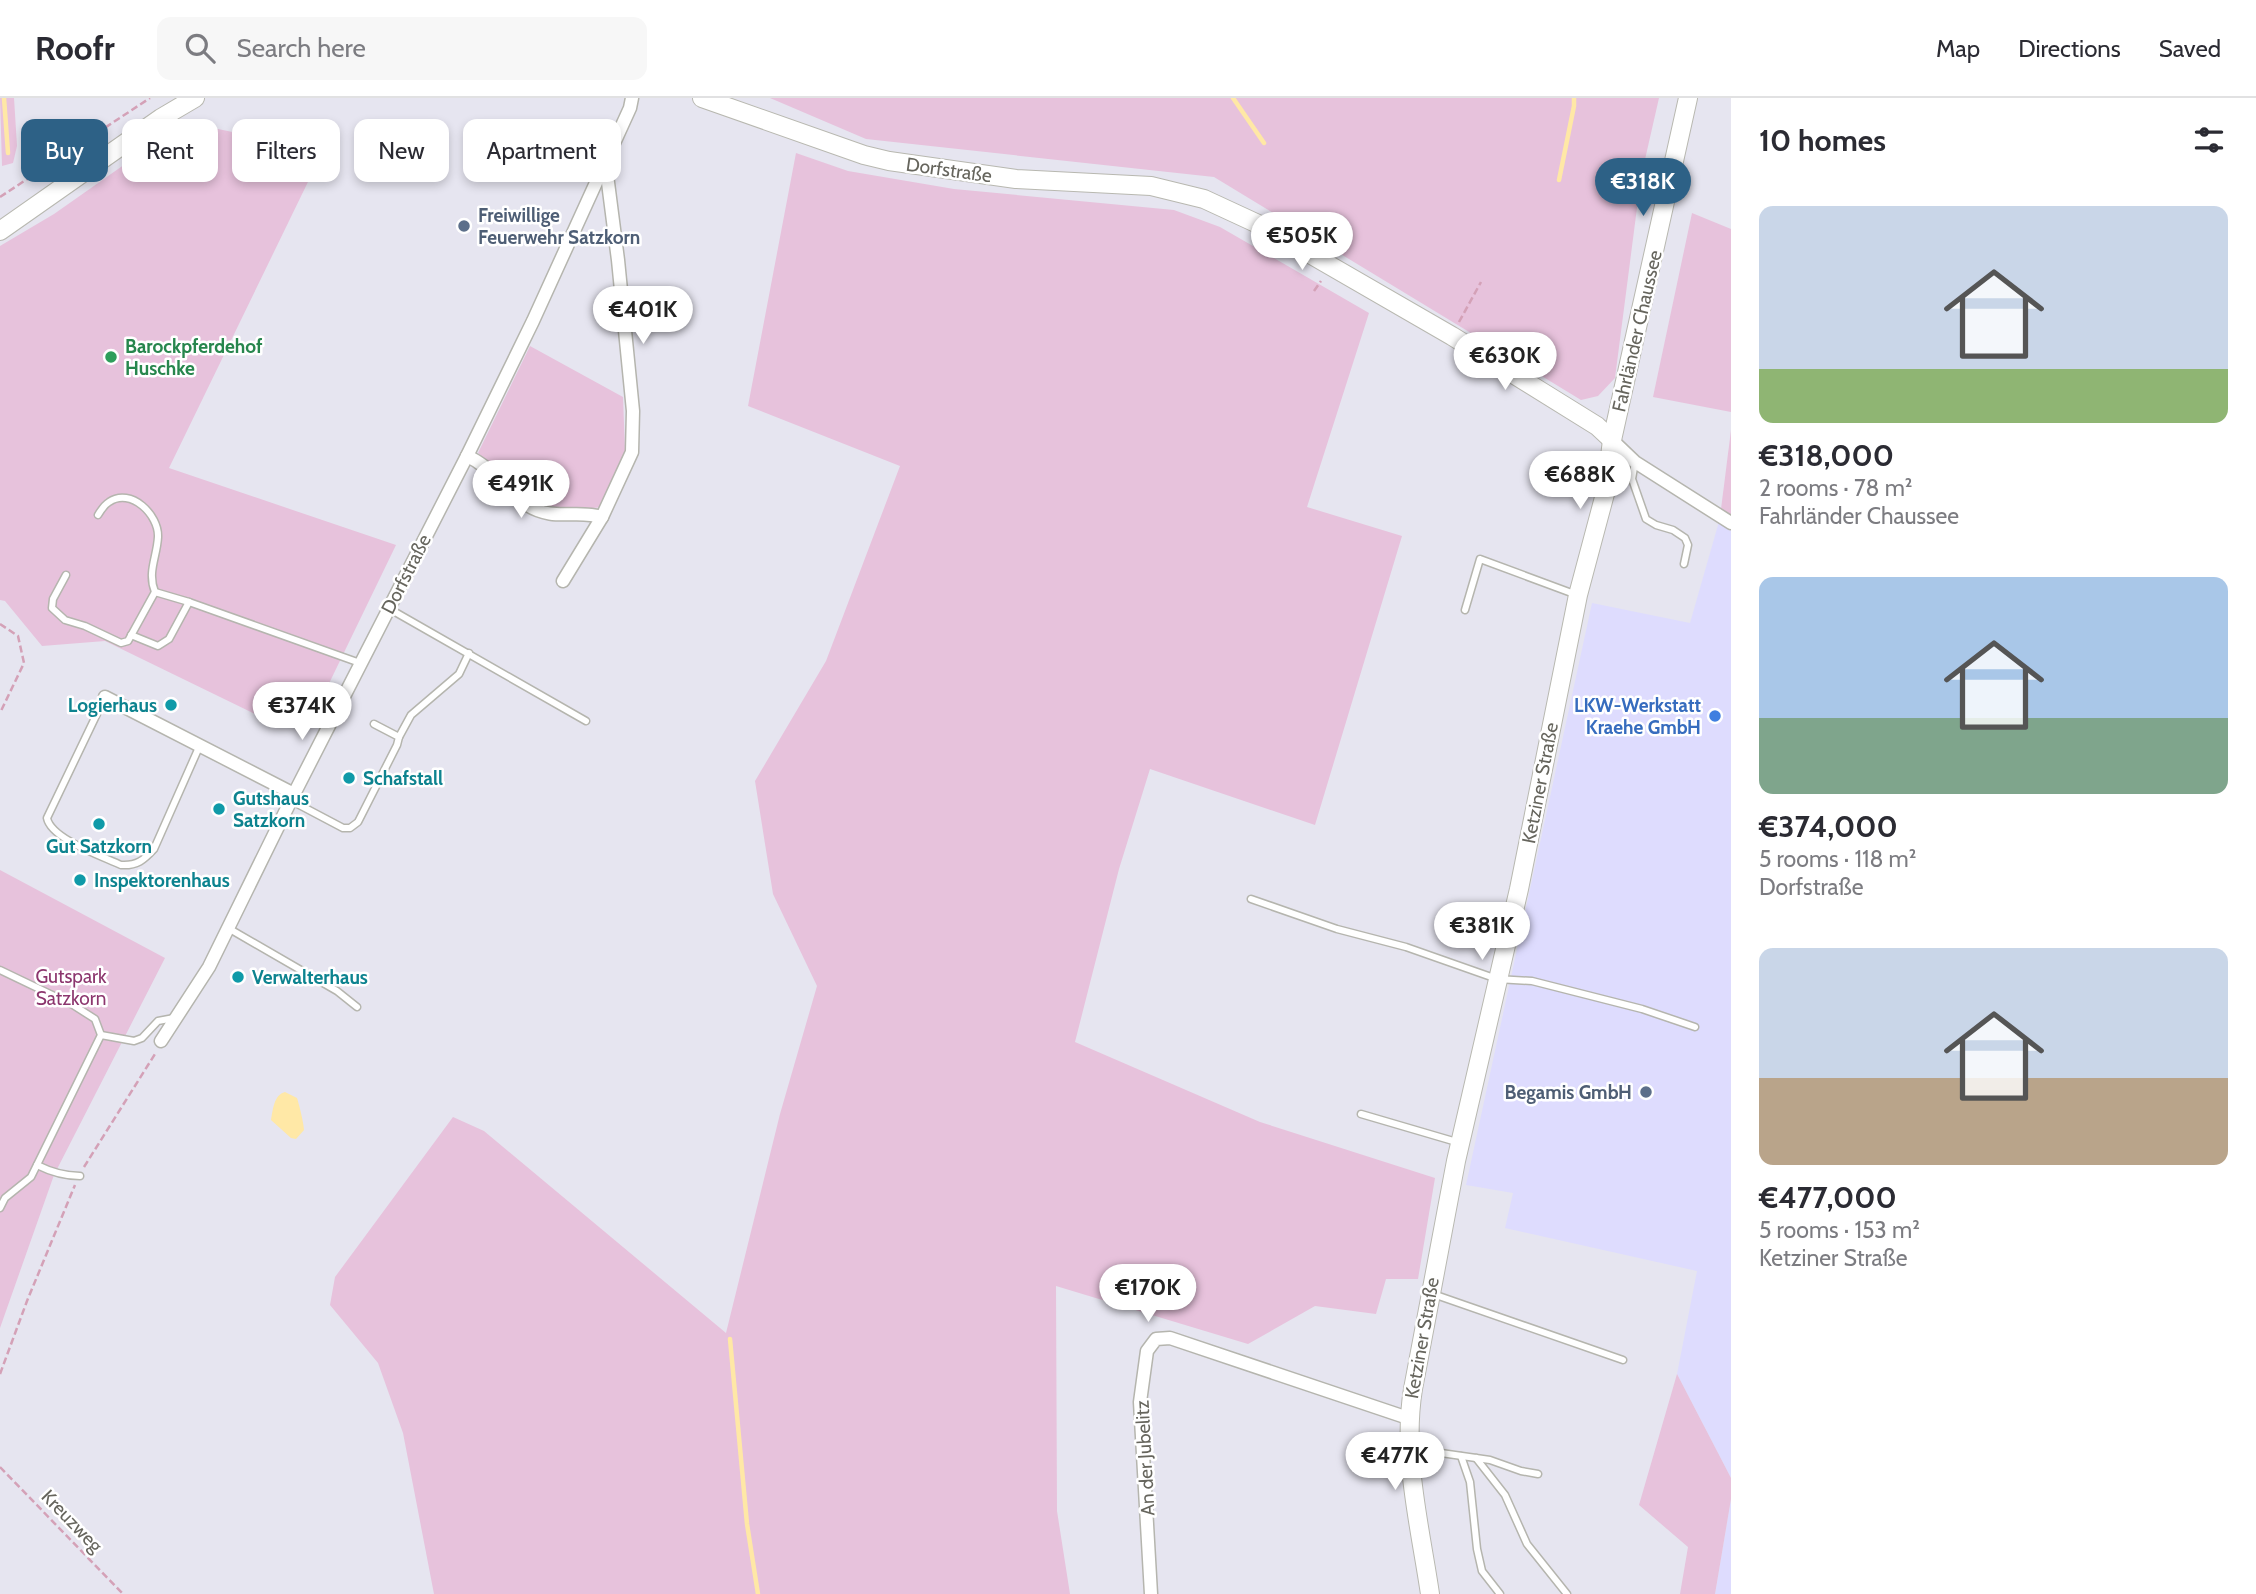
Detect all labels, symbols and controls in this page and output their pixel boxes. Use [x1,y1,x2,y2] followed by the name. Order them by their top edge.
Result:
[157,17,647,80] search box
[35,28,115,68] text: Roofr
[181,29,219,67] icon: search
[237,32,366,64] text: Search here
[1936,34,1980,63] text: Map
[2018,34,2121,63] text: Directions
[2159,34,2221,63] text: Saved
[21,119,108,182] chip: Buy
[122,119,218,182] chip: Rent
[232,119,340,182] chip: Filters
[354,119,449,182] chip: New
[463,119,621,182] chip: Apartment
[2190,121,2228,159] icon: filters
[1759,122,1886,159] text: 10 homes
[905,153,994,187] street label: Dorfstraße
[1594,158,1692,218] pin: €318K
[1611,167,1675,195] text: €318K
[478,204,640,249] place label: Freiwillige Feuerwehr Satzkorn
[1253,212,1351,272] pin: €505K
[456,218,472,234] marker: Freiwillige Feuerwehr Satzkorn
[1267,221,1337,249] text: €505K
[1607,248,1667,414] street label: Fahrländer Chaussee
[1931,251,2057,377] icon: home
[594,286,692,346] pin: €401K
[609,295,677,323] text: €401K
[1456,332,1554,392] pin: €630K
[125,335,263,380] place label: Barockpferdehof Huschke
[1470,341,1540,369] text: €630K
[103,349,119,365] marker: Barockpferdehof Huschke
[1759,437,1894,474] text: €318,000
[1531,452,1629,511] pin: €688K
[472,460,570,520] pin: €491K
[1545,460,1615,488] text: €688K
[489,469,553,497] text: €491K
[1759,474,1913,502] text: 2 rooms · 78 m²
[1759,502,1959,530] text: Fahrländer Chaussee
[376,530,436,618] street label: Dorfstraße
[1931,622,2057,748] icon: home
[253,682,351,742] pin: €374K
[269,691,335,719] text: €374K
[68,694,157,717] place label: Logierhaus
[1574,694,1701,739] place label: LKW-Werkstatt Kraehe GmbH
[163,697,179,713] marker: Logierhaus
[1707,708,1723,724] marker: LKW-Werkstatt Kraehe GmbH
[1517,720,1563,845] street label: Ketziner Straße
[363,767,443,790] place label: Schafstall
[341,770,357,786] marker: Schafstall
[233,787,309,832] place label: Gutshaus Satzkorn
[211,801,227,817] marker: Gutshaus Satzkorn
[1759,808,1898,845] text: €374,000
[91,816,107,832] marker: Gut Satzkorn
[46,835,152,858] place label: Gut Satzkorn
[1759,845,1916,873] text: 5 rooms · 118 m²
[94,869,230,892] place label: Inspektorenhaus
[72,872,88,888] marker: Inspektorenhaus
[1759,873,1863,901] text: Dorfstraße
[1433,902,1531,962] pin: €381K
[1450,911,1514,939] text: €381K
[35,965,107,1010] park label: Gutspark Satzkorn
[252,966,368,989] place label: Verwalterhaus
[230,969,246,985] marker: Verwalterhaus
[1931,993,2057,1119] icon: home
[1505,1081,1632,1104] place label: Begamis GmbH
[1638,1084,1654,1100] marker: Begamis GmbH
[1759,1179,1897,1216] text: €477,000
[1759,1216,1920,1244] text: 5 rooms · 153 m²
[1759,1244,1907,1272] text: Ketziner Straße
[1099,1264,1197,1324] pin: €170K
[1115,1273,1181,1301] text: €170K
[1400,1275,1444,1400] street label: Ketziner Straße
[1130,1399,1160,1516] street label: An der Jubelitz
[1346,1432,1444,1492] pin: €477K
[1362,1441,1428,1469] text: €477K
[37,1485,108,1557] street label: Kreuzweg

